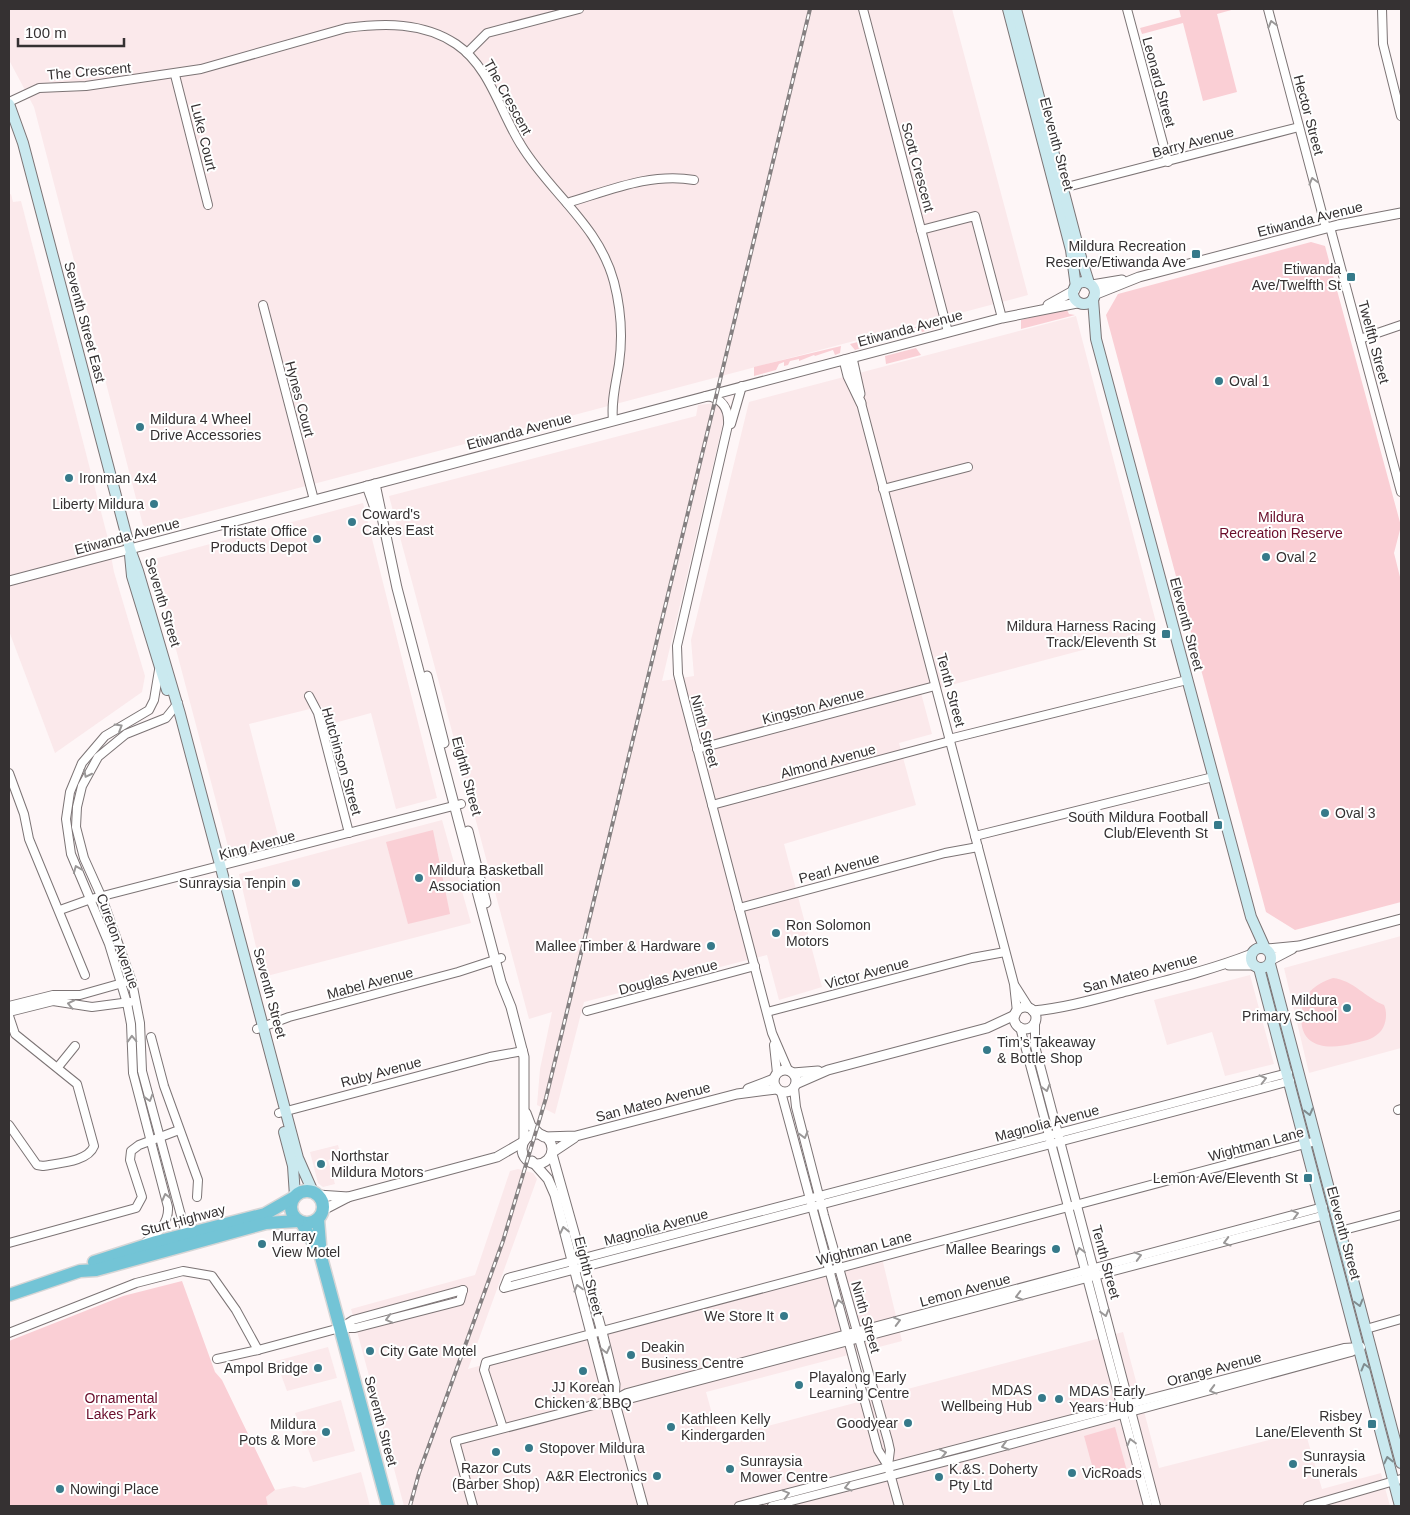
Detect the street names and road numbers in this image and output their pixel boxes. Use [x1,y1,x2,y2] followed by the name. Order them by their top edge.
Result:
[1139,35,1179,129] street label: Leonard Street
[481,56,535,138] street label: The Crescent
[46,59,132,83] street label: The Crescent
[1291,73,1327,157] street label: Hector Street
[1037,96,1077,192] street label: Eleventh Street
[188,102,220,172] street label: Luke Court
[898,121,938,214] street label: Scott Crescent
[1150,123,1236,161] street label: Barry Avenue
[1256,198,1365,240] street label: Etiwanda Avenue
[61,260,109,384] street label: Seventh Street East
[1355,299,1393,386] street label: Twelfth Street
[856,306,964,350] street label: Etiwanda Avenue
[282,359,318,439] street label: Hynes Court
[465,409,573,453] street label: Etiwanda Avenue
[73,514,181,558] street label: Etiwanda Avenue
[142,555,184,649] street label: Seventh Street
[1167,576,1207,672] street label: Eleventh Street
[934,651,969,729] street label: Tenth Street
[760,685,866,727] street label: Kingston Avenue
[688,693,722,769] street label: Ninth Street
[319,705,365,817] street label: Hutchinson Street
[449,735,485,817] street label: Eighth Street
[779,741,878,781] street label: Almond Avenue
[217,827,297,863] street label: King Avenue
[797,849,881,886] street label: Pearl Avenue
[93,891,143,991] street label: Cureton Avenue
[250,946,290,1040] street label: Seventh Street
[1081,950,1199,996] street label: San Mateo Avenue
[823,954,911,992] street label: Victor Avenue
[617,956,719,998] street label: Douglas Avenue
[325,964,415,1002] street label: Mabel Avenue
[339,1053,423,1090] street label: Ruby Avenue
[594,1079,712,1125] street label: San Mateo Avenue
[993,1101,1101,1145] street label: Magnolia Avenue
[1207,1124,1306,1164] street label: Wightman Lane
[1324,1185,1364,1281] street label: Eleventh Street
[139,1201,227,1239] street label: Sturt Highway
[602,1205,710,1249] street label: Magnolia Avenue
[1089,1223,1124,1301] street label: Tenth Street
[815,1228,914,1268] street label: Wightman Lane
[571,1235,607,1317] street label: Eighth Street
[918,1270,1012,1310] street label: Lemon Avenue
[848,1279,884,1355] street label: Ninth Street
[1165,1349,1263,1389] street label: Orange Avenue
[361,1374,401,1468] street label: Seventh Street

